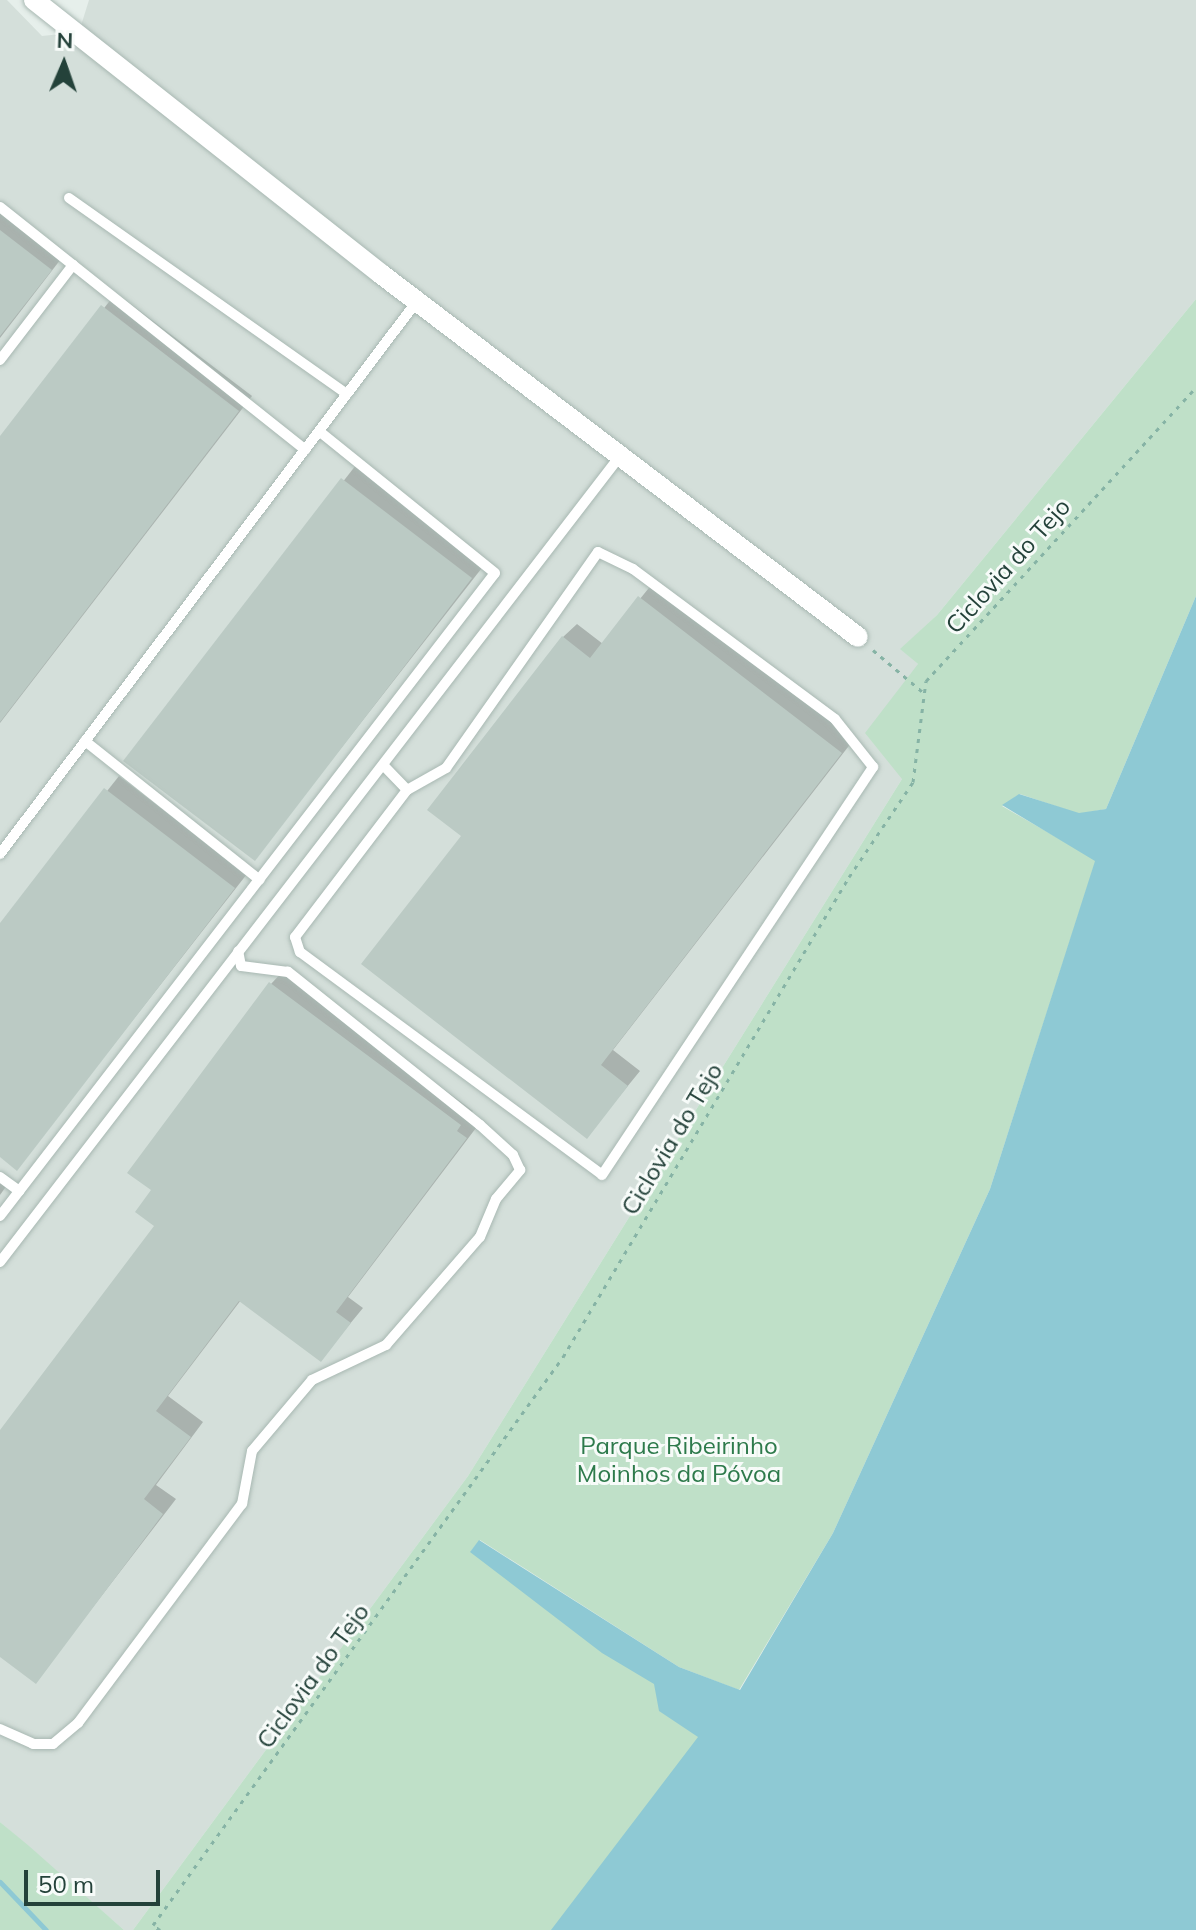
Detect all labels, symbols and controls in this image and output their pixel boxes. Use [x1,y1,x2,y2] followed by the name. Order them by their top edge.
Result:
[24,24,104,104] north arrow
[56,26,74,54] text: N
[940,493,1076,639] street label: Ciclovia do Tejo
[615,1058,729,1220] street label: Ciclovia do Tejo
[577,1432,781,1488] park label: Parque Ribeirinho Moinhos da Póvoa
[251,1598,375,1754] street label: Ciclovia do Tejo
[28,1854,164,1904] scale bar
[38,1869,94,1899] text: 50 m

